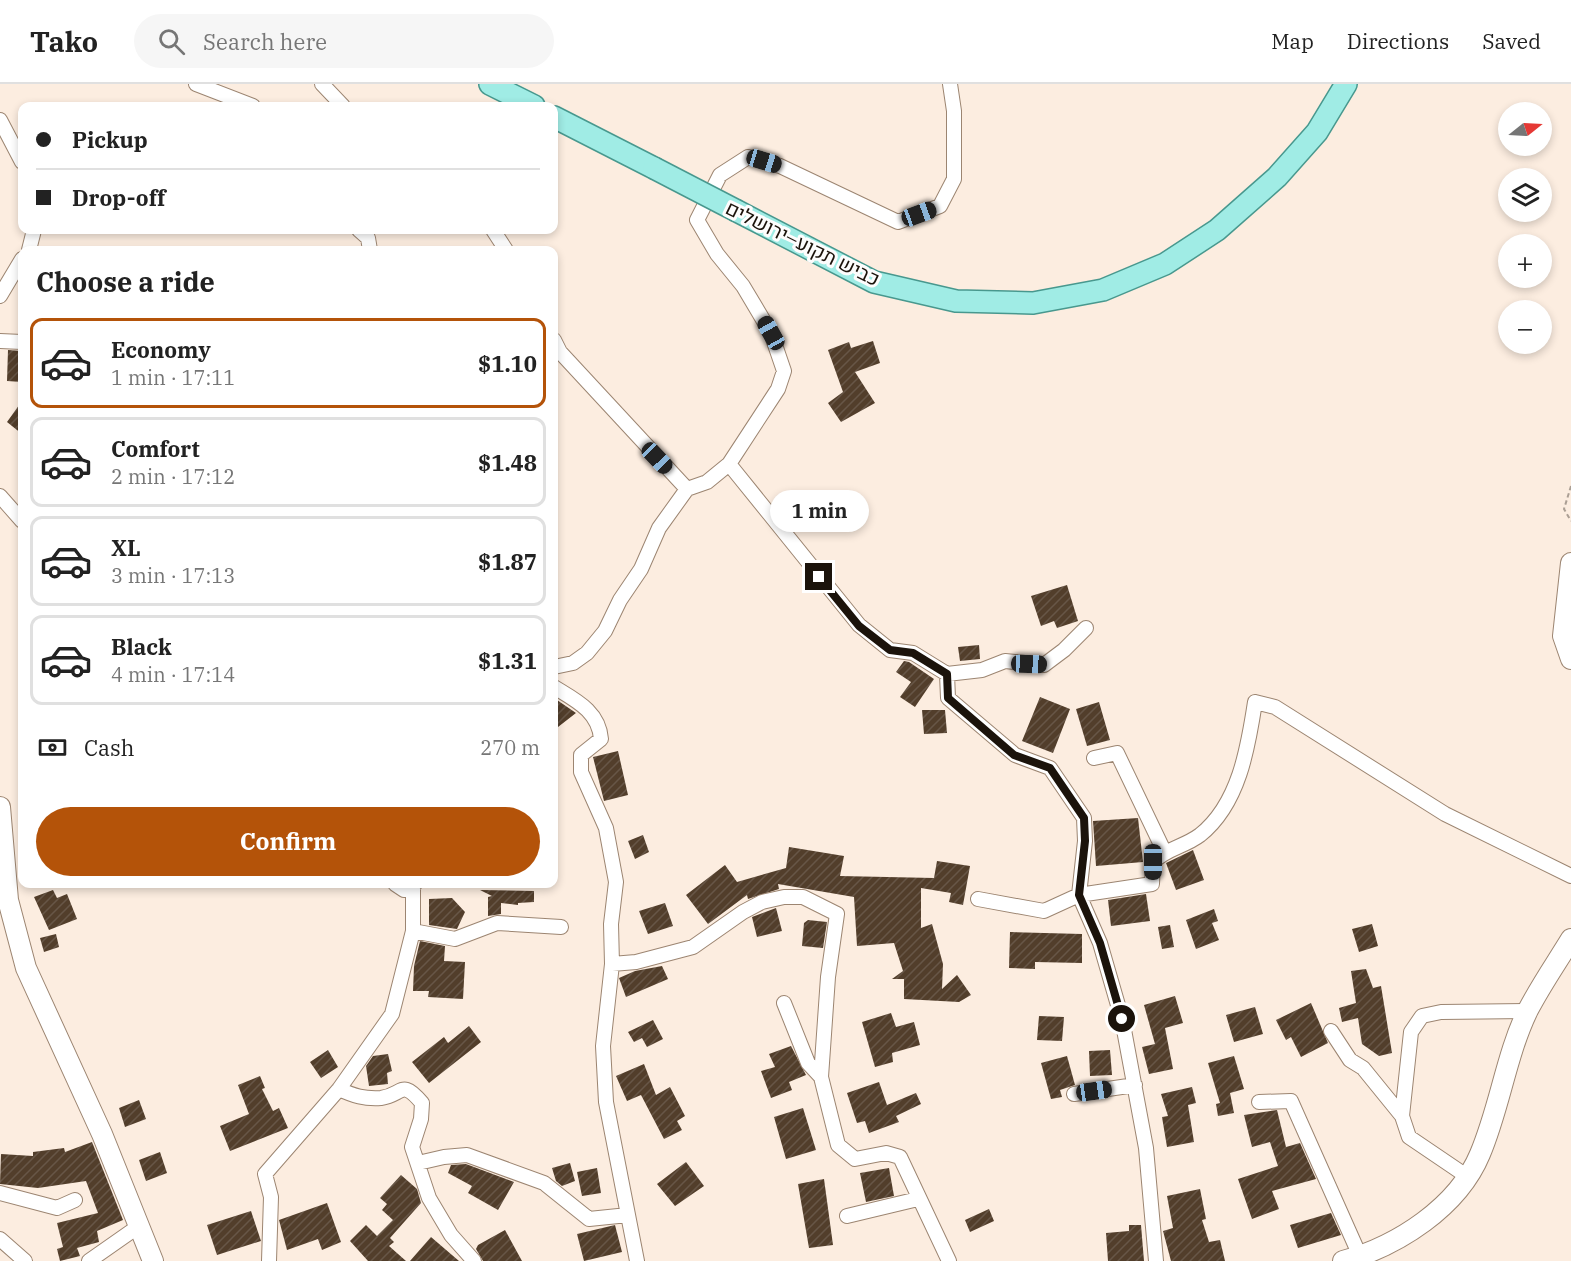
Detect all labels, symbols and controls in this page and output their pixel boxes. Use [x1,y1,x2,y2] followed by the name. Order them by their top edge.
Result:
[134,14,554,68] search box
[30,23,98,60] text: Tako
[155,25,188,58] icon: search
[203,27,327,56] text: Search here
[1271,27,1314,55] text: Map
[1347,27,1449,55] text: Directions
[1482,27,1541,55] text: Saved
[1498,102,1552,156] north arrow
[1498,102,1552,354] map controls
[72,125,148,154] text: Pickup
[744,147,784,175] car
[1498,168,1552,222] button: layers
[72,183,166,212] text: Drop-off
[721,194,885,292] street label: כביש תקוע–ירושלים
[899,199,939,229] car
[1498,234,1552,288] button: +
[36,264,215,299] text: Choose a ride
[1498,300,1552,354] button: −
[754,313,788,353] car
[111,335,211,364] text: Economy
[39,336,93,390] icon: car
[478,349,537,378] text: $1.10
[111,364,235,391] text: 1 min · 17:11
[111,434,200,463] text: Comfort
[39,435,93,489] icon: car
[638,439,676,477] car
[478,448,537,477] text: $1.48
[111,463,235,490] text: 2 min · 17:12
[770,490,868,532] callout: 1 min
[792,497,848,524] text: 1 min
[111,533,141,562] text: XL
[39,534,93,588] icon: car
[478,547,537,576] text: $1.87
[111,562,235,589] text: 3 min · 17:13
[805,563,832,590] route end
[111,632,172,661] text: Black
[39,633,93,687] icon: car
[478,646,537,675] text: $1.31
[1011,654,1047,674] car
[111,661,235,688] text: 4 min · 17:14
[36,731,69,764] icon: cash
[84,733,135,762] text: Cash
[480,734,540,761] text: 270 m
[36,807,540,876] button: Confirm
[1144,844,1162,880] car
[1108,1005,1135,1032] route start
[1075,1080,1113,1102] car

